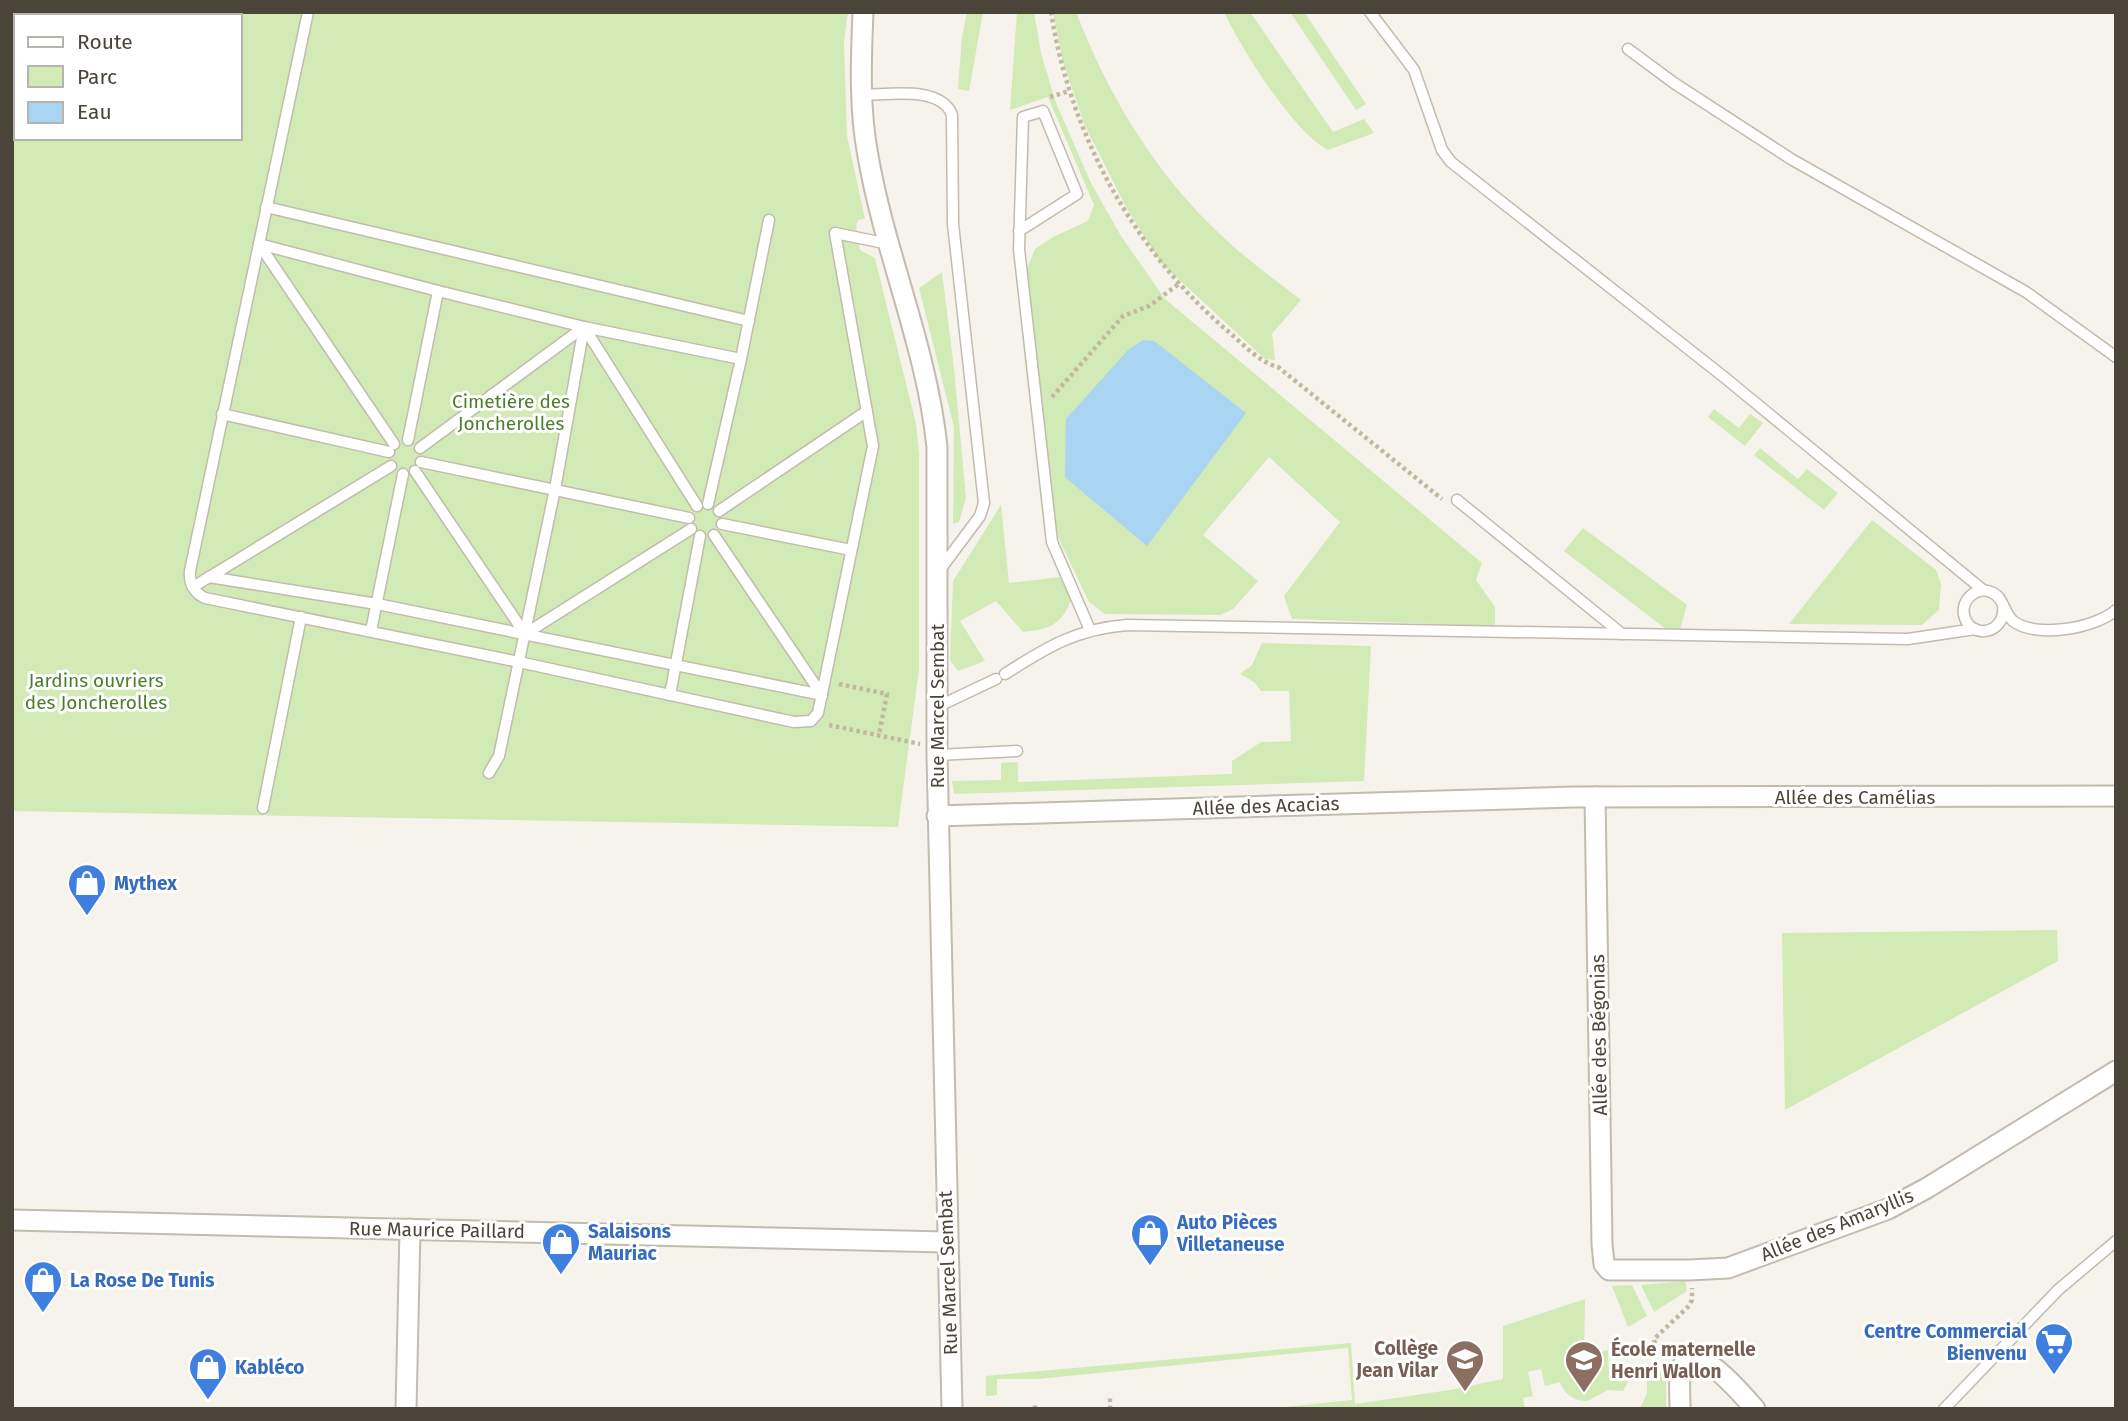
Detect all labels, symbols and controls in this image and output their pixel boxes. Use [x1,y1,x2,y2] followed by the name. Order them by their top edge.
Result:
[14,14,242,140] legend
[77,29,133,55] text: Route
[77,64,117,90] text: Parc
[77,99,112,125] text: Eau
[452,390,570,435] park label: Cimetière des Joncherolles
[926,623,949,788] street label: Rue Marcel Sembat
[25,669,167,714] park label: Jardins ouvriers des Joncherolles
[1775,786,1935,809] street label: Allée des Camélias
[1192,792,1340,820] street label: Allée des Acacias
[66,862,108,917] shop icon: Mythex
[114,872,177,895] place label: Mythex
[1586,954,1612,1116] street label: Allée des Bégonias
[1757,1184,1917,1266] street label: Allée des Amaryllis
[934,1190,962,1356] street label: Rue Marcel Sembat
[1176,1211,1284,1256] place label: Auto Pièces Villetaneuse
[1129,1212,1171,1267] shop icon: Auto Pièces Villetaneuse
[349,1217,525,1243] street label: Rue Maurice Paillard
[588,1220,671,1265] place label: Salaisons Mauriac
[540,1221,582,1276] shop icon: Salaisons Mauriac
[22,1259,64,1314] shop icon: La Rose De Tunis
[70,1269,214,1292] place label: La Rose De Tunis
[1864,1320,2027,1365] place label: Centre Commercial Bienvenu
[2033,1321,2075,1376] supermarket icon: Centre Commercial Bienvenu
[1611,1336,1756,1383] place label: École maternelle Henri Wallon
[1355,1337,1438,1382] place label: Collège Jean Vilar
[1444,1338,1486,1393] school or university icon: Collège Jean Vilar
[1563,1339,1605,1394] school or university icon: École maternelle Henri Wallon
[187,1346,229,1401] shop icon: Kabléco
[235,1356,304,1379] place label: Kabléco

